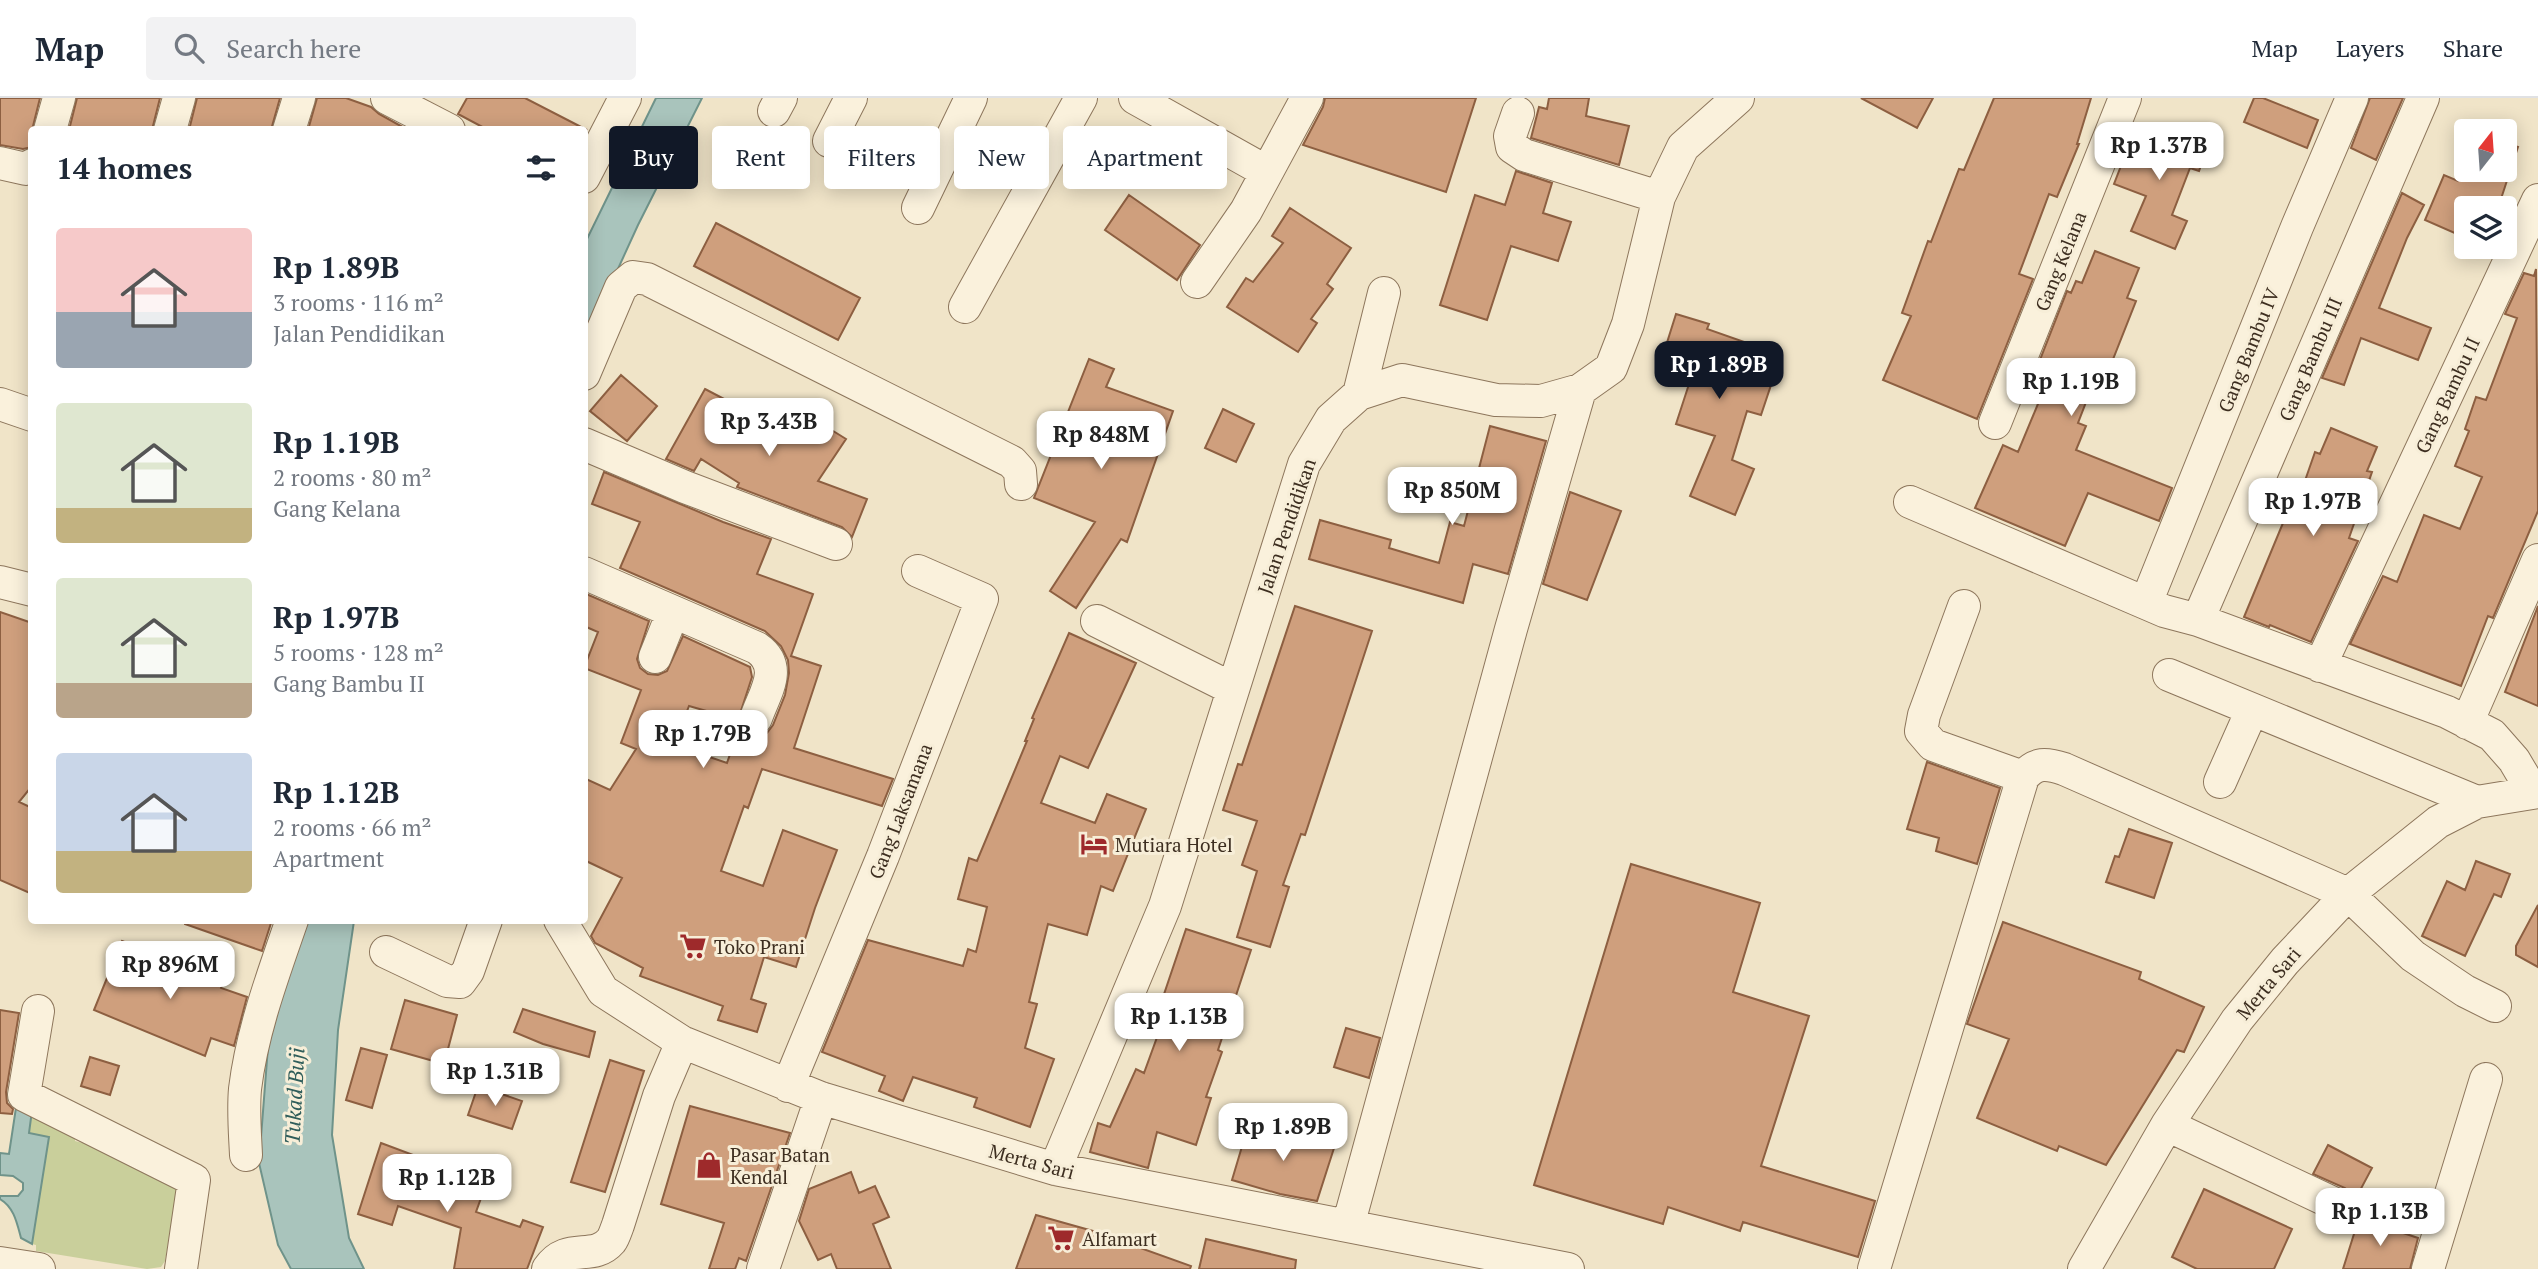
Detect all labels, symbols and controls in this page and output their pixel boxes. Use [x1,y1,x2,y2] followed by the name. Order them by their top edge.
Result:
[146,17,636,80] search box
[35,27,104,70] text: Map
[170,29,208,67] icon: search
[226,31,361,65] text: Search here
[2251,32,2298,64] text: Map
[2336,32,2405,64] text: Layers
[2443,32,2503,64] text: Share
[2454,119,2516,182] north arrow
[2454,119,2517,259] map controls
[2087,122,2231,182] pin: Rp 1.37B
[609,126,698,189] chip: Buy
[712,126,810,189] chip: Rent
[824,126,940,189] chip: Filters
[954,126,1049,189] chip: New
[1063,126,1227,189] chip: Apartment
[2111,129,2207,160] text: Rp 1.37B
[56,148,192,188] text: 14 homes
[522,149,560,187] icon: filters
[2454,196,2517,259] button: layers
[2029,207,2092,315] street label: Gang Kelana
[273,247,399,287] text: Rp 1.89B
[112,256,196,340] icon: home
[2212,284,2284,416] street label: Gang Bambu IV
[273,287,444,318] text: 3 rooms · 116 m²
[2273,293,2347,425] street label: Gang Bambu III
[273,318,445,349] text: Jalan Pendidikan
[2409,333,2485,457] street label: Gang Bambu II
[1647,342,1791,401] pin: Rp 1.89B
[1671,348,1767,379] text: Rp 1.89B
[1999,358,2143,418] pin: Rp 1.19B
[2023,365,2119,396] text: Rp 1.19B
[697,398,841,458] pin: Rp 3.43B
[721,405,817,436] text: Rp 3.43B
[1036,412,1166,471] pin: Rp 848M
[1053,418,1149,449] text: Rp 848M
[273,422,399,462] text: Rp 1.19B
[112,431,196,515] icon: home
[1251,455,1321,597] street label: Jalan Pendidikan
[273,462,432,493] text: 2 rooms · 80 m²
[1387,468,1517,527] pin: Rp 850M
[1404,474,1500,505] text: Rp 850M
[2241,478,2385,538] pin: Rp 1.97B
[2265,485,2361,516] text: Rp 1.97B
[273,493,401,524] text: Gang Kelana
[273,597,399,637] text: Rp 1.97B
[112,606,196,690] icon: home
[273,637,444,668] text: 5 rooms · 128 m²
[273,668,425,699] text: Gang Bambu II
[631,710,775,770] pin: Rp 1.79B
[655,717,751,748] text: Rp 1.79B
[863,739,937,882] street label: Gang Laksamana
[273,772,399,812] text: Rp 1.12B
[112,781,196,865] icon: home
[273,812,432,843] text: 2 rooms · 66 m²
[1079,829,1109,859] hotel icon: Mutiara Hotel
[1115,832,1233,857] place label: Mutiara Hotel
[273,843,384,874] text: Apartment
[678,931,708,961] supermarket icon: Toko Prani
[714,934,805,959] place label: Toko Prani
[2230,941,2306,1025] street label: Merta Sari
[105,942,235,1001] pin: Rp 896M
[122,948,218,979] text: Rp 896M
[1107,993,1251,1053] pin: Rp 1.13B
[1131,1000,1227,1031] text: Rp 1.13B
[277,1047,311,1145] water label: Tukad Buji
[423,1048,567,1108] pin: Rp 1.31B
[447,1055,543,1086] text: Rp 1.31B
[1211,1104,1355,1163] pin: Rp 1.89B
[1235,1110,1331,1141] text: Rp 1.89B
[987,1138,1077,1184] street label: Merta Sari
[730,1142,830,1189] place label: Pasar Batan Kendal
[694,1150,724,1180] shop icon: Pasar Batan Kendal
[375,1154,519,1214] pin: Rp 1.12B
[399,1161,495,1192] text: Rp 1.12B
[2308,1188,2452,1248] pin: Rp 1.13B
[2332,1195,2428,1226] text: Rp 1.13B
[1046,1223,1076,1253] supermarket icon: Alfamart
[1082,1226,1157,1251] place label: Alfamart

